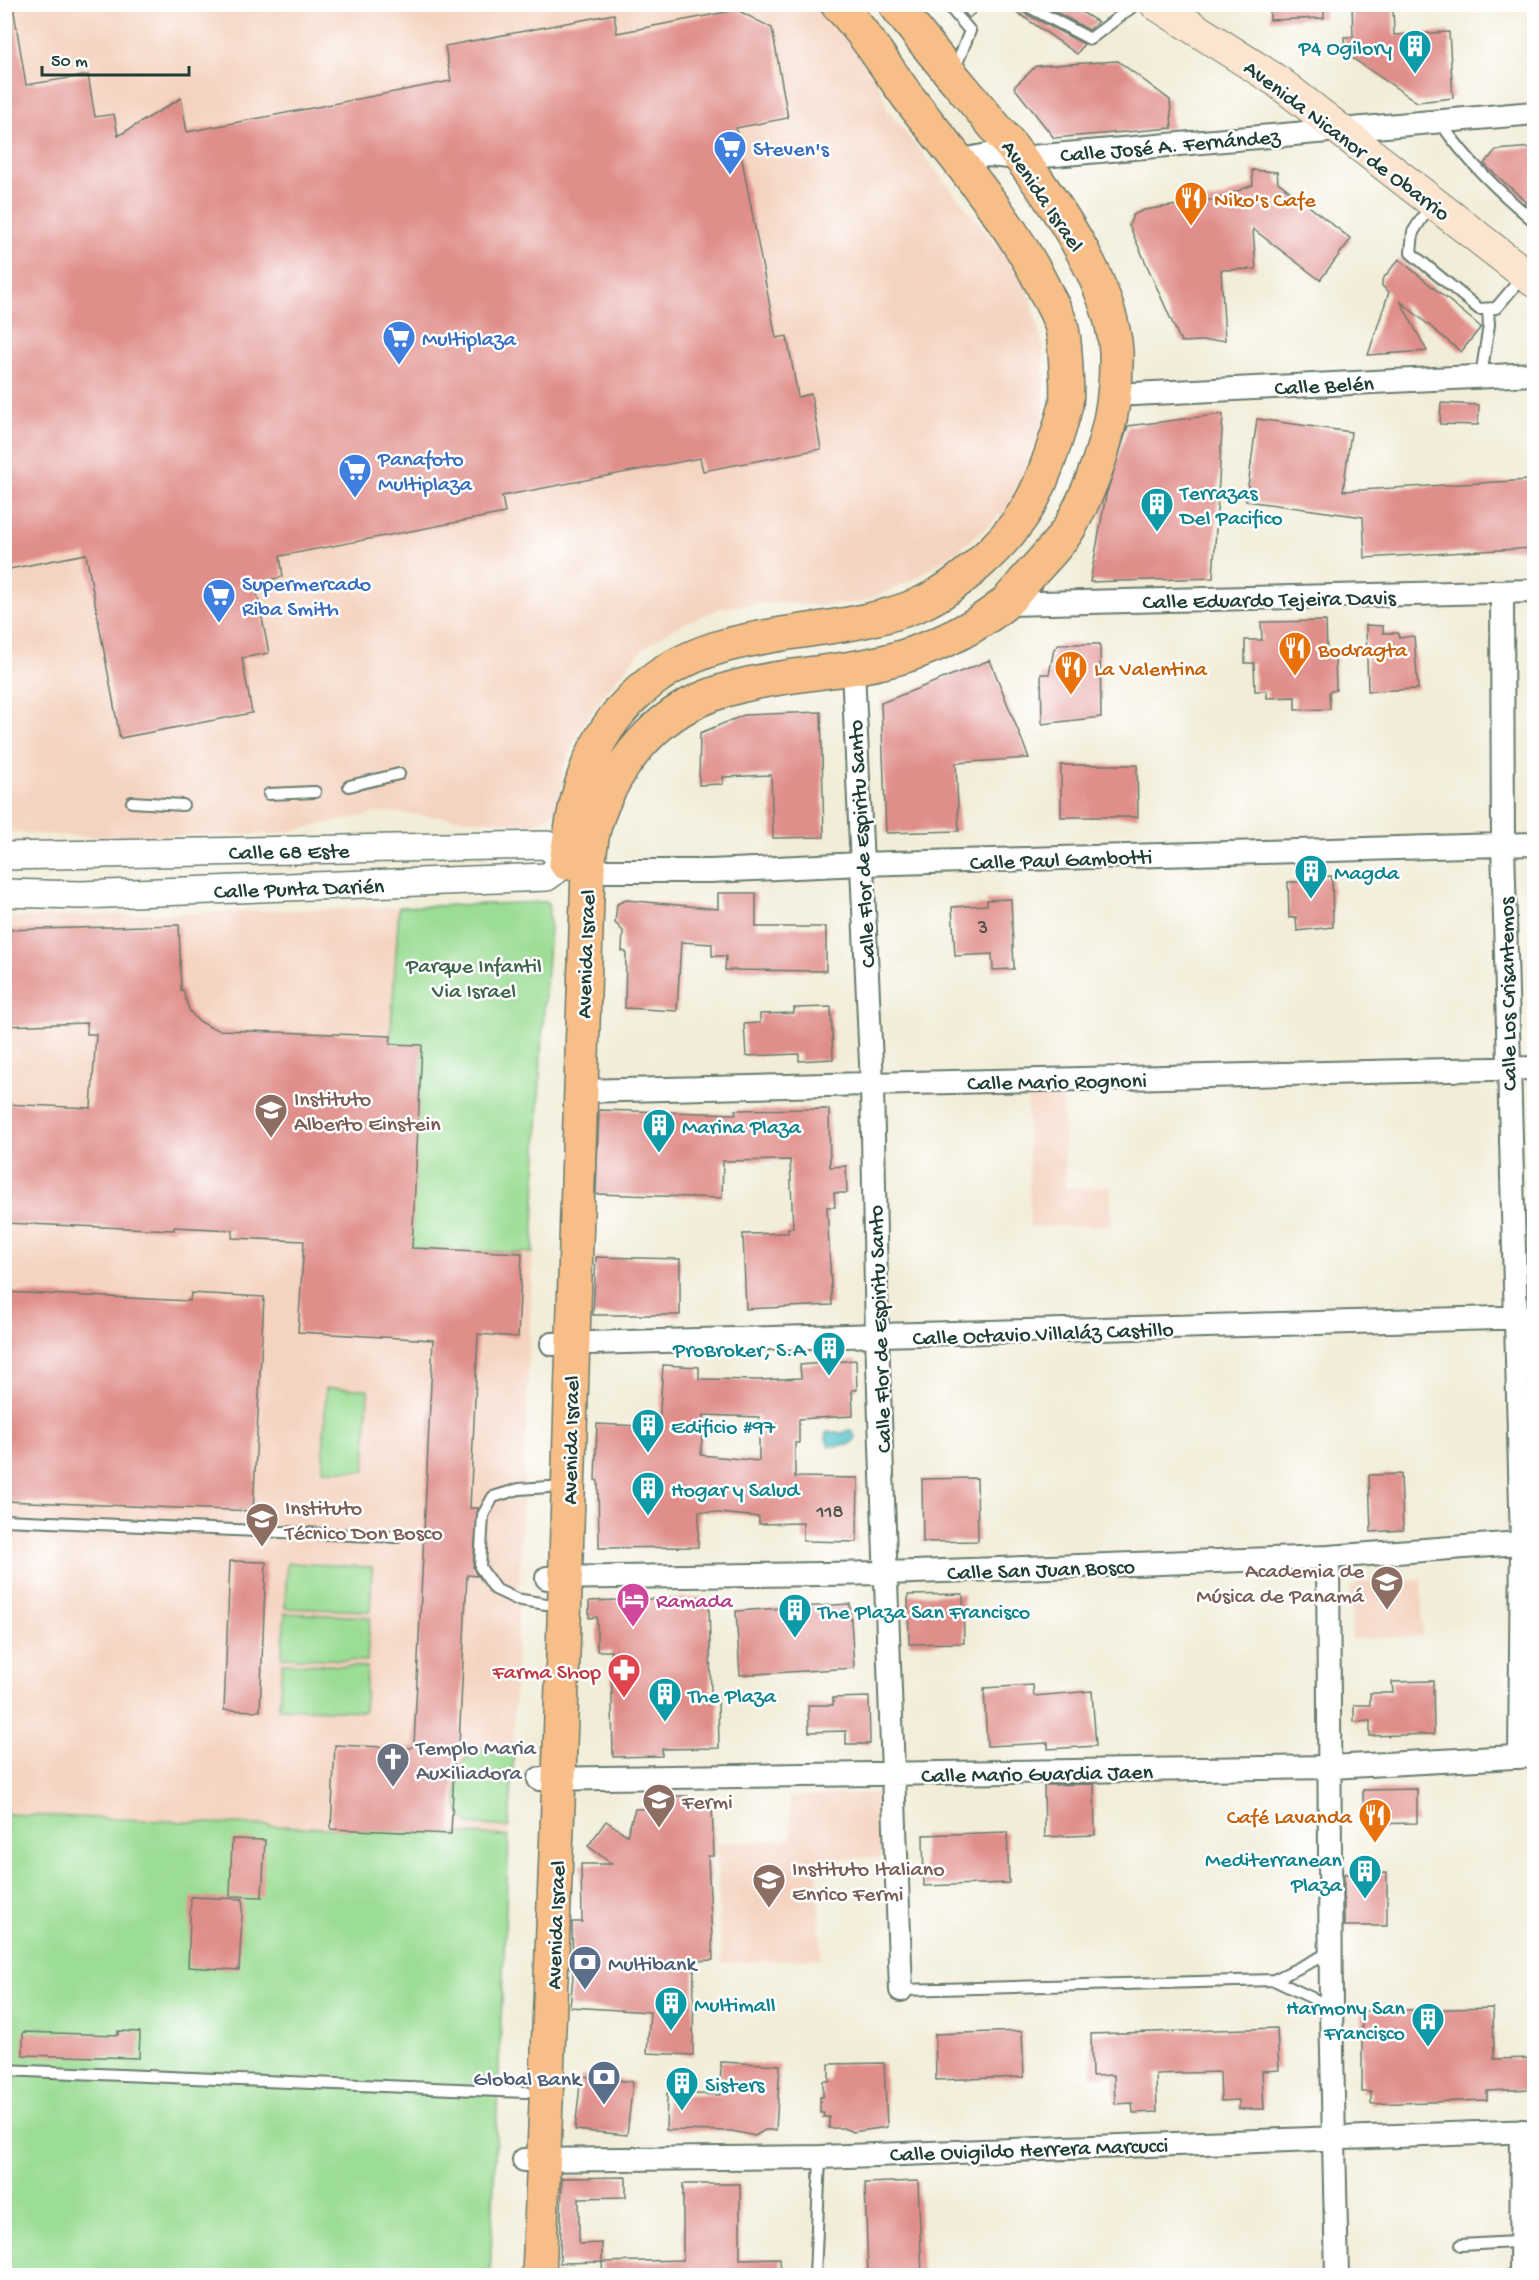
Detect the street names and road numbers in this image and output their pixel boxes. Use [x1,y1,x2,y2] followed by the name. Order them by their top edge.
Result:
[1237,56,1454,228] street label: Avenida Nicanor de Obarrio
[1059,125,1283,171] street label: Calle José A. Fernández
[994,136,1088,258] street label: Avenida Israel
[1274,372,1375,404] street label: Calle Belén
[1142,587,1397,617] street label: Calle Eduardo Tejeira Davis
[845,719,883,968] street label: Calle Flor de Espiritu Santo
[228,840,350,868] street label: Calle 68 Este
[969,846,1153,878] street label: Calle Paul Gambotti
[213,875,385,907] street label: Calle Punta Darién
[573,889,603,1019] street label: Avenida Israel
[1495,896,1525,1091] street label: Calle Los Crisantemos
[967,1069,1147,1099] street label: Calle Mario Rognoni
[865,1204,899,1453] street label: Calle Flor de Espiritu Santo
[912,1318,1174,1354] street label: Calle Octavio Villaláz Castillo
[559,1375,587,1505] street label: Avenida Israel
[947,1556,1136,1588] street label: Calle San Juan Bosco
[921,1761,1154,1791] street label: Calle Mario Guardia Jaen
[543,1860,573,1990] street label: Avenida Israel
[889,2134,1169,2170] street label: Calle Ovigildo Herrera Marcucci

